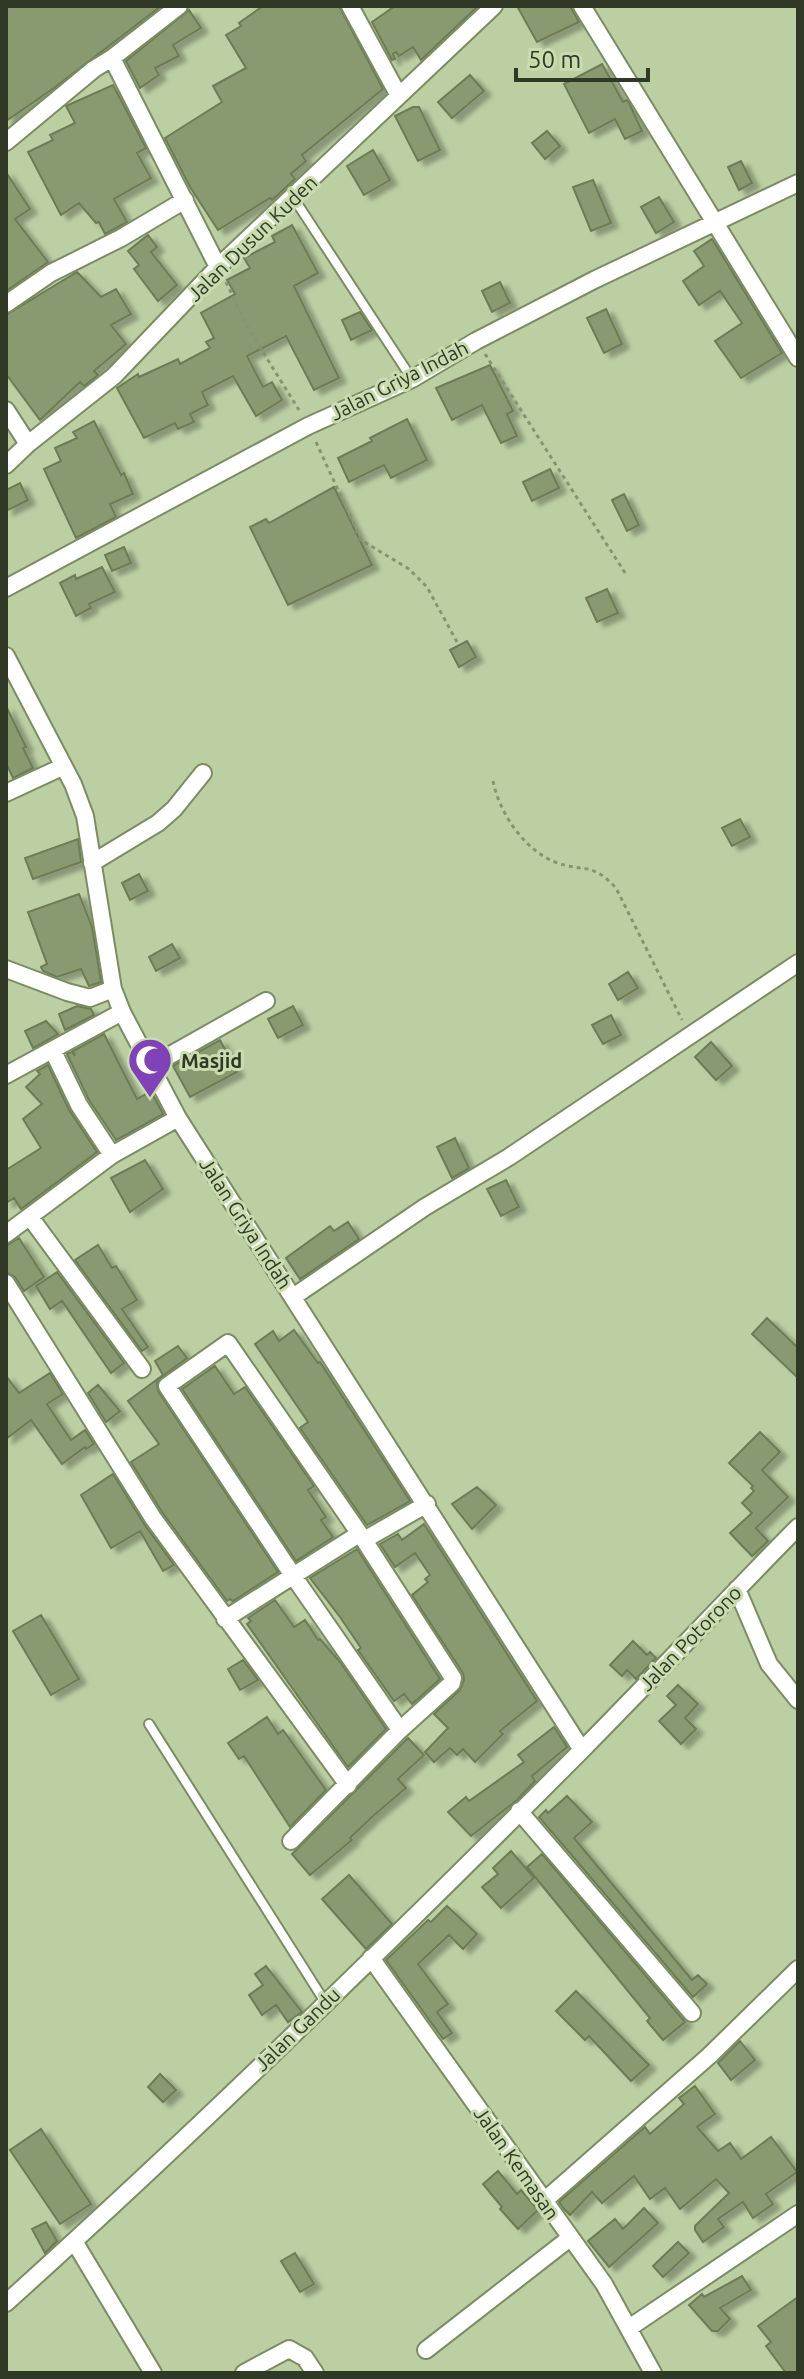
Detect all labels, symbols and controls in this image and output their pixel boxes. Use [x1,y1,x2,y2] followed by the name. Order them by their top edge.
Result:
[516,32,648,82] scale bar
[528,46,581,73] text: 50 m
[183,170,321,306] street label: Jalan Dusun Kuden
[326,335,472,425] street label: Jalan Griya Indah
[126,1036,174,1099] mosque icon: Masjid
[181,1049,242,1072] place label: Masjid
[195,1153,297,1293] street label: Jalan Griya Indah
[634,1581,746,1695] street label: Jalan Potorono
[250,1983,344,2075] street label: Jalan Gandu
[470,2102,564,2224] street label: Jalan Kemasan

